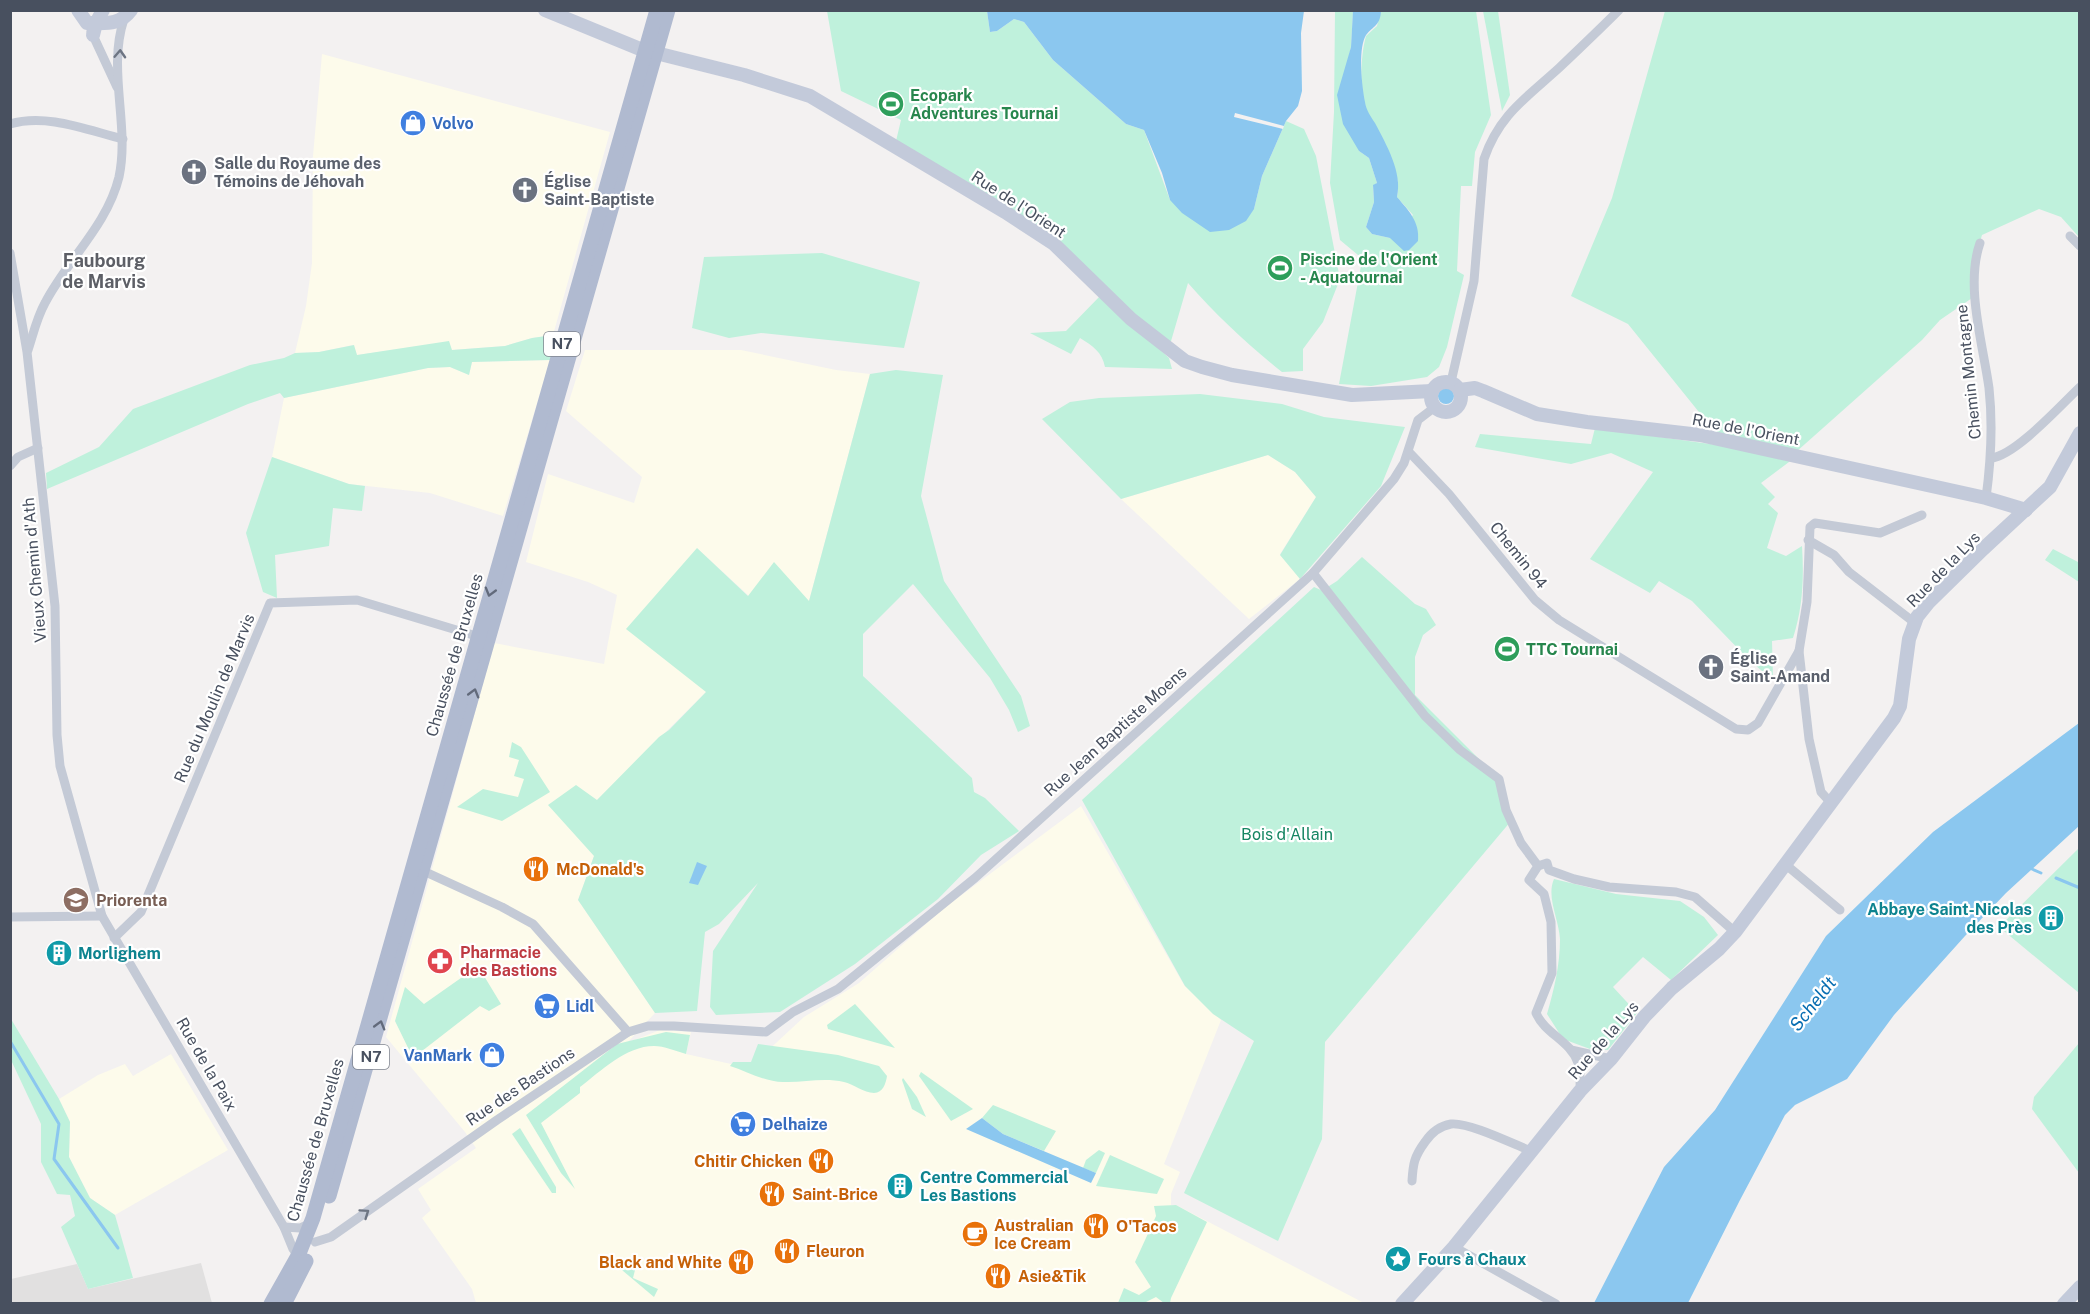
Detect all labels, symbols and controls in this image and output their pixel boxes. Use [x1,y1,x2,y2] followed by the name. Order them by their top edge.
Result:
[113,49,126,58] one-way arrow
[910,86,1058,123] place label: Ecopark Adventures Tournai
[876,89,906,119] sports icon: Ecopark Adventures Tournai
[398,108,428,138] shop icon: Volvo
[432,114,474,133] place label: Volvo
[214,154,381,191] place label: Salle du Royaume des Témoins de Jéhovah
[179,157,209,187] church icon: Salle du Royaume des Témoins de Jéhovah
[968,167,1070,242] street label: Rue de l'Orient
[544,171,655,209] place label: Église Saint-Baptiste
[510,175,540,205] church icon: Église Saint-Baptiste
[62,250,146,292] district label: Faubourg de Marvis
[1300,250,1438,287] place label: Piscine de l'Orient - Aquatournai
[1265,253,1295,283] sports icon: Piscine de l'Orient - Aquatournai
[1952,304,1985,440] street label: Chemin Montagne
[544,332,580,356] road number: N7
[1691,410,1801,449] street label: Rue de l'Orient
[19,497,50,643] street label: Vieux Chemin d'Ath
[1486,518,1551,593] street label: Chemin 94
[1903,528,1984,611] street label: Rue de la Lys
[422,571,487,739] street label: Chaussée de Bruxelles
[485,586,497,597] one-way arrow
[170,611,259,785] street label: Rue du Moulin de Marvis
[1492,634,1522,664] sports icon: TTC Tournai
[1526,640,1618,659] place label: TTC Tournai
[1730,648,1830,686] place label: Église Saint-Amand
[1696,652,1726,682] church icon: Église Saint-Amand
[1040,662,1190,800] street label: Rue Jean Baptiste Moens
[467,688,479,699] one-way arrow
[1241,825,1333,844] park label: Bois d'Allain
[521,854,551,884] restaurant icon: McDonald's
[556,860,644,879] place label: McDonald's
[61,885,91,915] school or university icon: Priorenta
[96,891,167,910] place label: Priorenta
[1867,900,2032,937] place label: Abbaye Saint-Nicolas des Près
[2036,903,2066,933] building icon: Abbaye Saint-Nicolas des Près
[44,938,74,968] building icon: Morlighem
[460,943,557,980] place label: Pharmacie des Bastions
[78,944,161,963] place label: Morlighem
[425,946,455,976] pharmacy icon: Pharmacie des Bastions
[1785,972,1840,1035] water label: Scheldt
[532,991,562,1021] supermarket icon: Lidl
[566,997,595,1016] place label: Lidl
[1564,997,1643,1083] street label: Rue de la Lys
[172,1014,241,1114] street label: Rue de la Paix
[372,1020,385,1030] one-way arrow
[477,1040,507,1070] shop icon: VanMark
[462,1043,578,1130] street label: Rue des Bastions
[353,1045,389,1069] road number: N7
[403,1046,472,1065] place label: VanMark
[283,1056,348,1224] street label: Chaussée de Bruxelles
[728,1109,758,1139] supermarket icon: Delhaize
[762,1115,828,1134] place label: Delhaize
[806,1146,836,1176] restaurant icon: Chitir Chicken
[694,1152,802,1171] place label: Chitir Chicken
[920,1168,1068,1205] place label: Centre Commercial Les Bastions
[885,1171,915,1201] building icon: Centre Commercial Les Bastions
[757,1179,787,1209] restaurant icon: Saint-Brice
[792,1185,878,1204] place label: Saint-Brice
[358,1209,369,1220] one-way arrow
[1081,1211,1111,1241] restaurant icon: O'Tacos
[994,1216,1074,1253] place label: Australian Ice Cream
[1116,1217,1177,1236] place label: O'Tacos
[960,1219,990,1249] cafe icon: Australian Ice Cream
[772,1236,802,1266] restaurant icon: Fleuron
[806,1242,865,1261] place label: Fleuron
[1383,1244,1413,1274] place icon: Fours à Chaux
[726,1247,756,1277] restaurant icon: Black and White
[1418,1250,1527,1269] place label: Fours à Chaux
[599,1253,722,1272] place label: Black and White
[983,1261,1013,1291] restaurant icon: Asie&Tik
[1018,1267,1086,1286] place label: Asie&Tik

